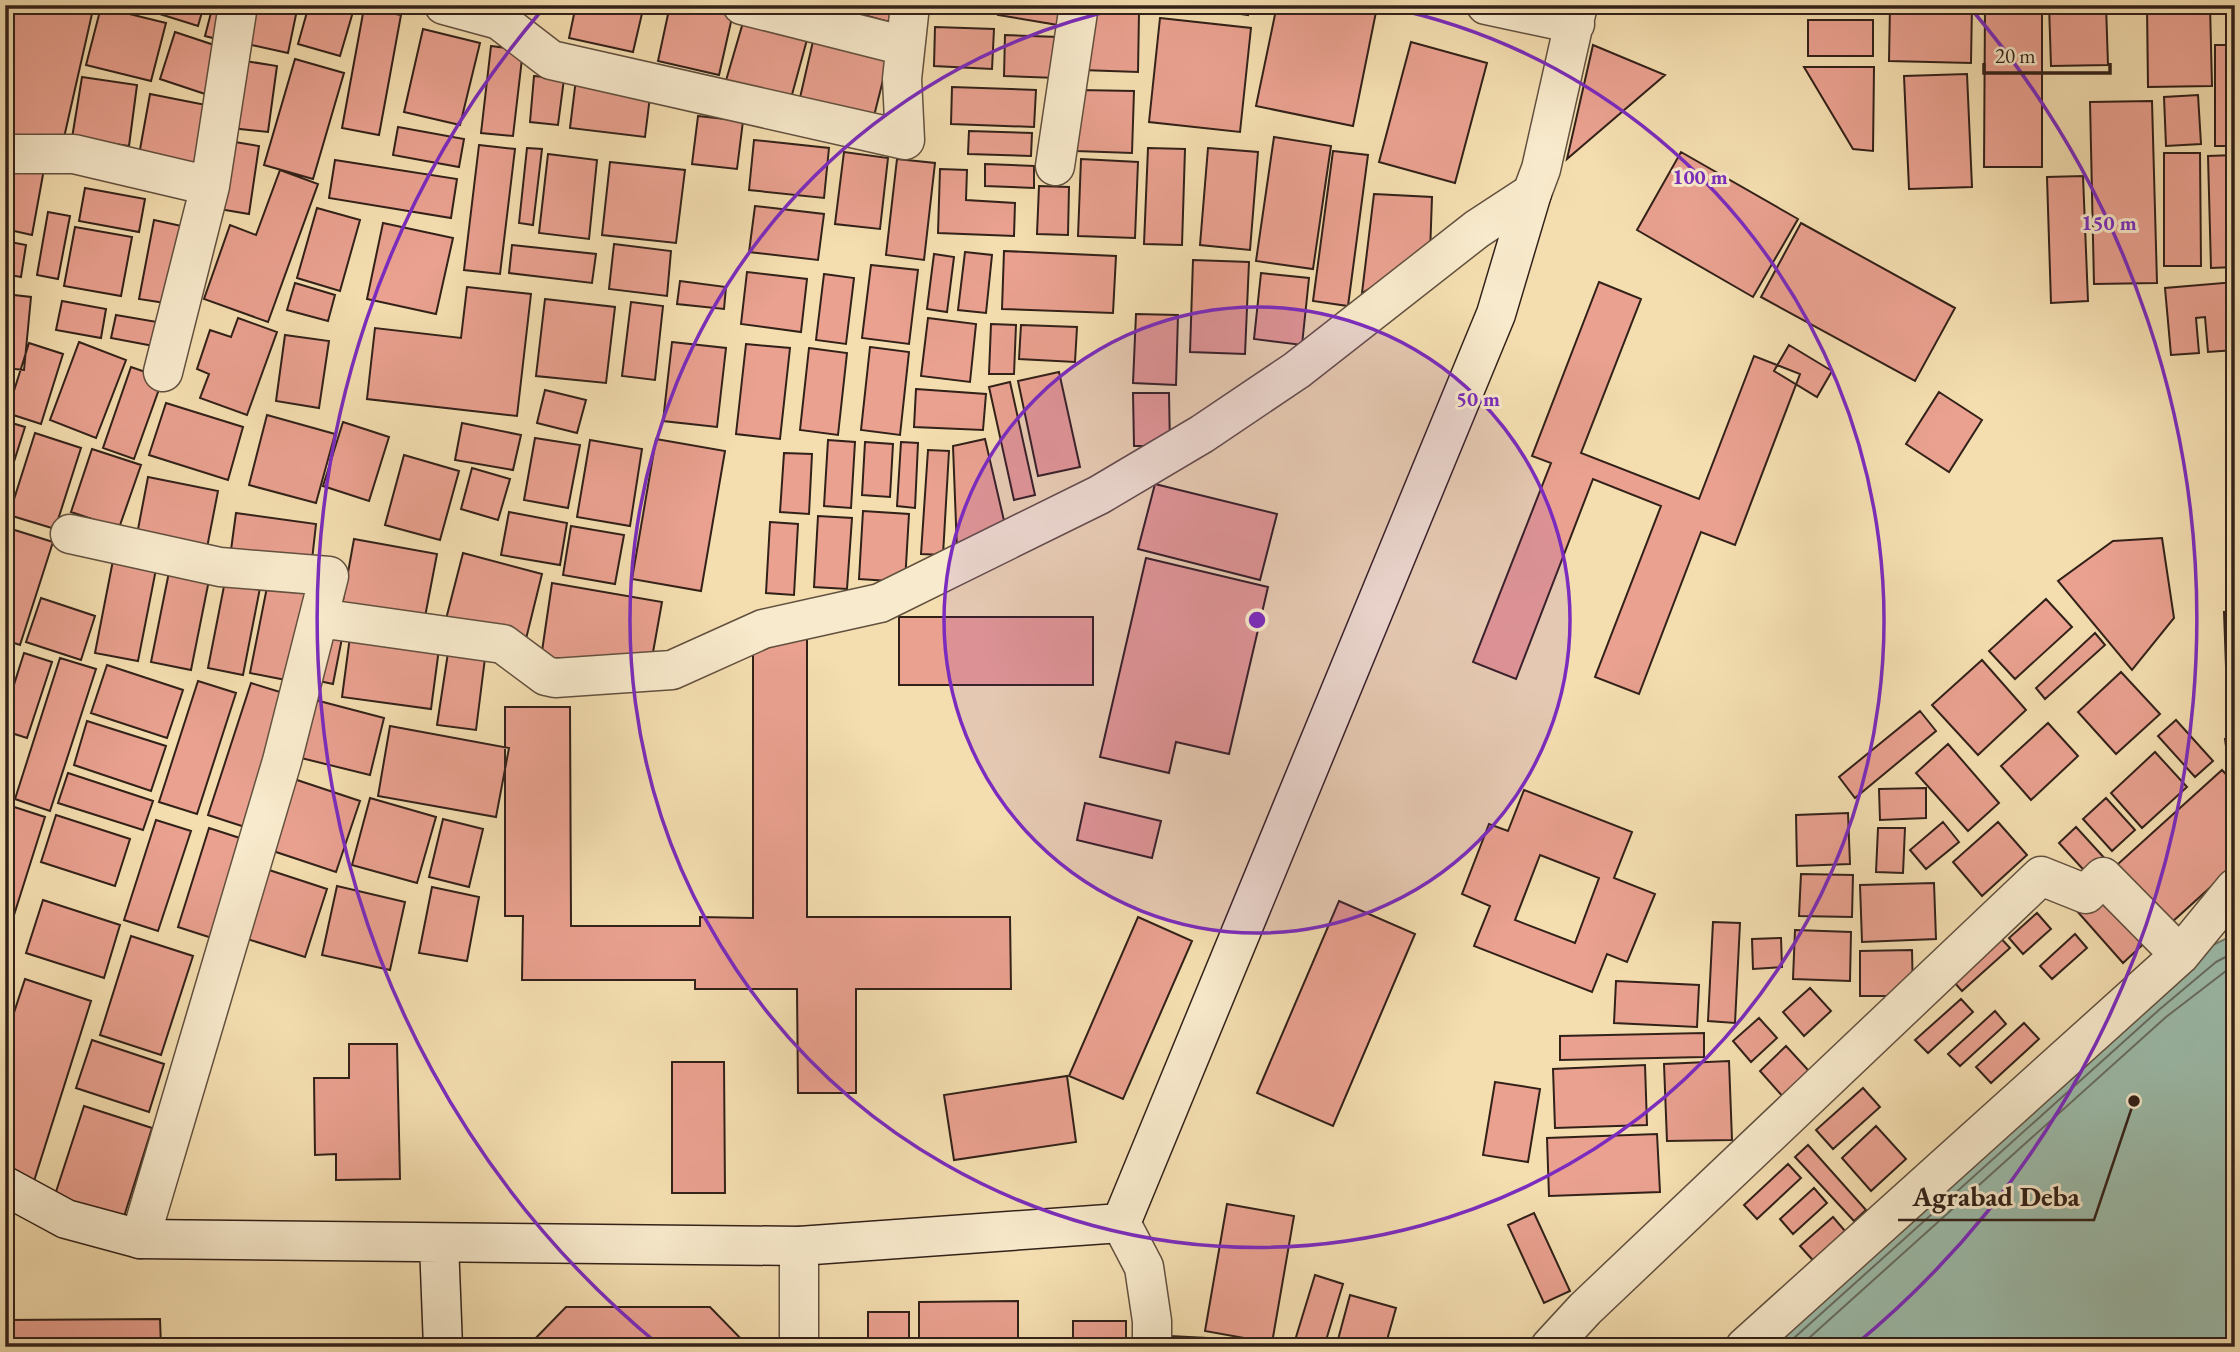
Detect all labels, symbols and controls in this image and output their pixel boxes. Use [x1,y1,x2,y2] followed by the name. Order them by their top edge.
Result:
[1984,32,2110,76] scale bar
[1995,42,2036,69] text: 20 m
[1672,163,1728,190] text: 100 m
[2081,209,2137,236] text: 150 m
[1456,385,1500,412] text: 50 m
[1245,608,1269,632] centre of rings
[1898,1171,2094,1220] callout: Agrabad Deba
[1911,1178,2081,1214] text: Agrabad Deba

